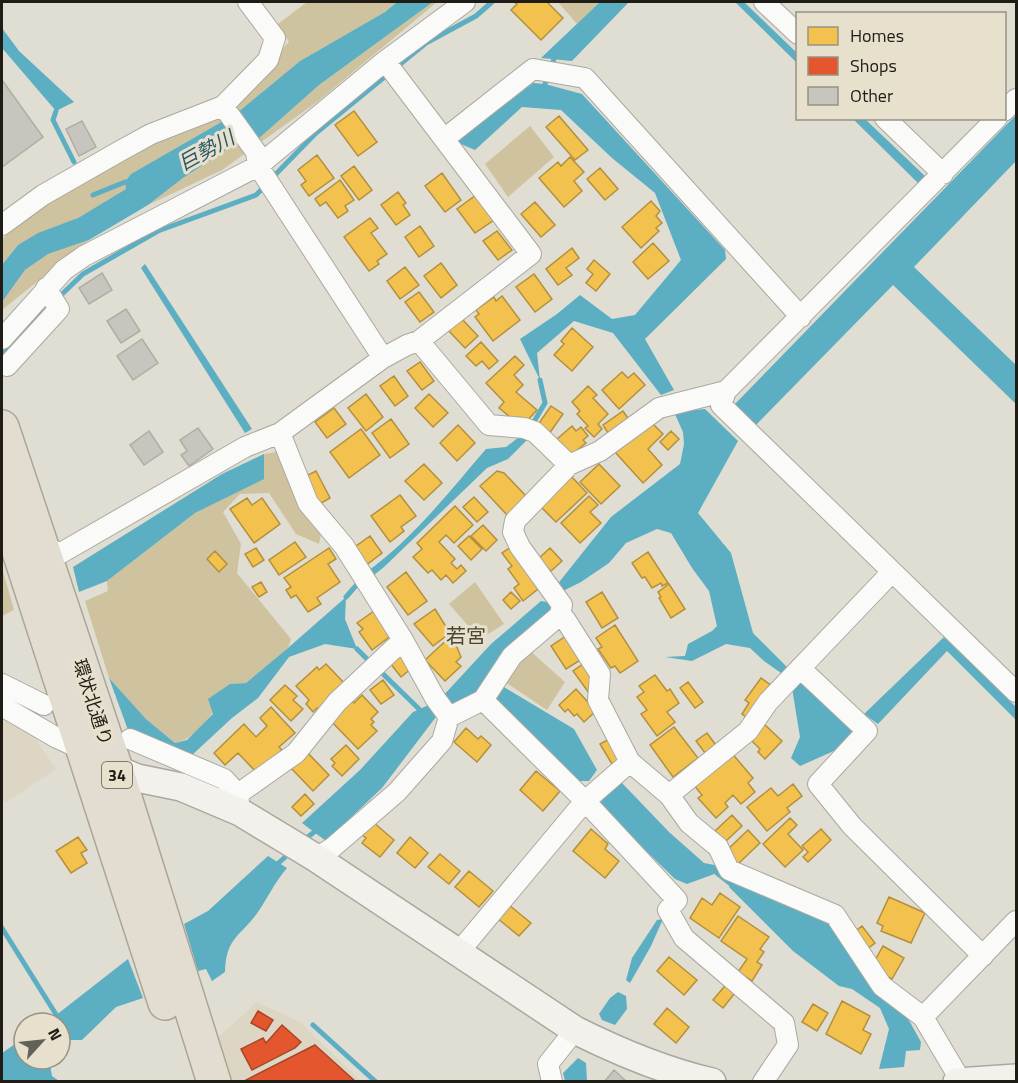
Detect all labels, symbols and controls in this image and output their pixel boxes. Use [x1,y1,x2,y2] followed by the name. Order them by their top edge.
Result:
[796,12,1006,120] legend
[850,22,904,49] text: Homes
[850,52,897,79] text: Shops
[850,82,893,109] text: Other
[172,121,242,178] water label: 巨勢川
[446,620,486,651] district label: 若宮
[66,655,120,749] street label: 環状北通り
[102,762,132,788] road number: 34
[12,1011,72,1071] north arrow
[42,1024,69,1045] text: N

